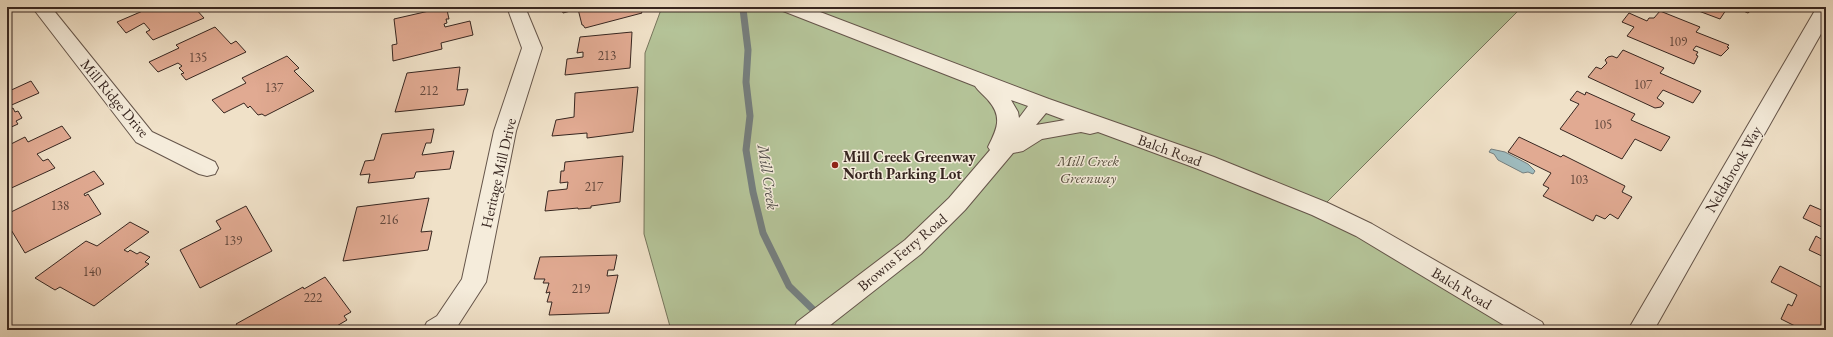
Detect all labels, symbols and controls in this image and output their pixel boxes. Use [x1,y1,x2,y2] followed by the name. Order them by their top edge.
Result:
[1669,33,1688,50] house number: 109
[598,47,616,64] house number: 213
[189,49,207,66] house number: 135
[77,55,153,141] street label: Mill Ridge Drive
[1634,76,1653,93] house number: 107
[265,79,284,96] house number: 137
[420,82,439,99] house number: 212
[476,116,520,230] street label: Heritage Mill Drive
[1594,116,1612,133] house number: 105
[1701,122,1766,216] street label: Neldabrook Way
[1135,130,1205,170] street label: Balch Road
[752,142,784,212] water label: Mill Creek
[843,147,977,183] place label: Mill Creek Greenway North Parking Lot
[1056,151,1119,187] park label: Mill Creek Greenway
[830,160,840,170] marker: Mill Creek Greenway North Parking Lot
[1570,171,1588,188] house number: 103
[585,178,604,195] house number: 217
[51,197,69,214] house number: 138
[853,209,951,295] street label: Browns Ferry Road
[380,211,398,228] house number: 216
[224,232,243,249] house number: 139
[83,263,101,280] house number: 140
[1429,263,1496,314] street label: Balch Road
[572,280,591,297] house number: 219
[304,289,323,306] house number: 222

